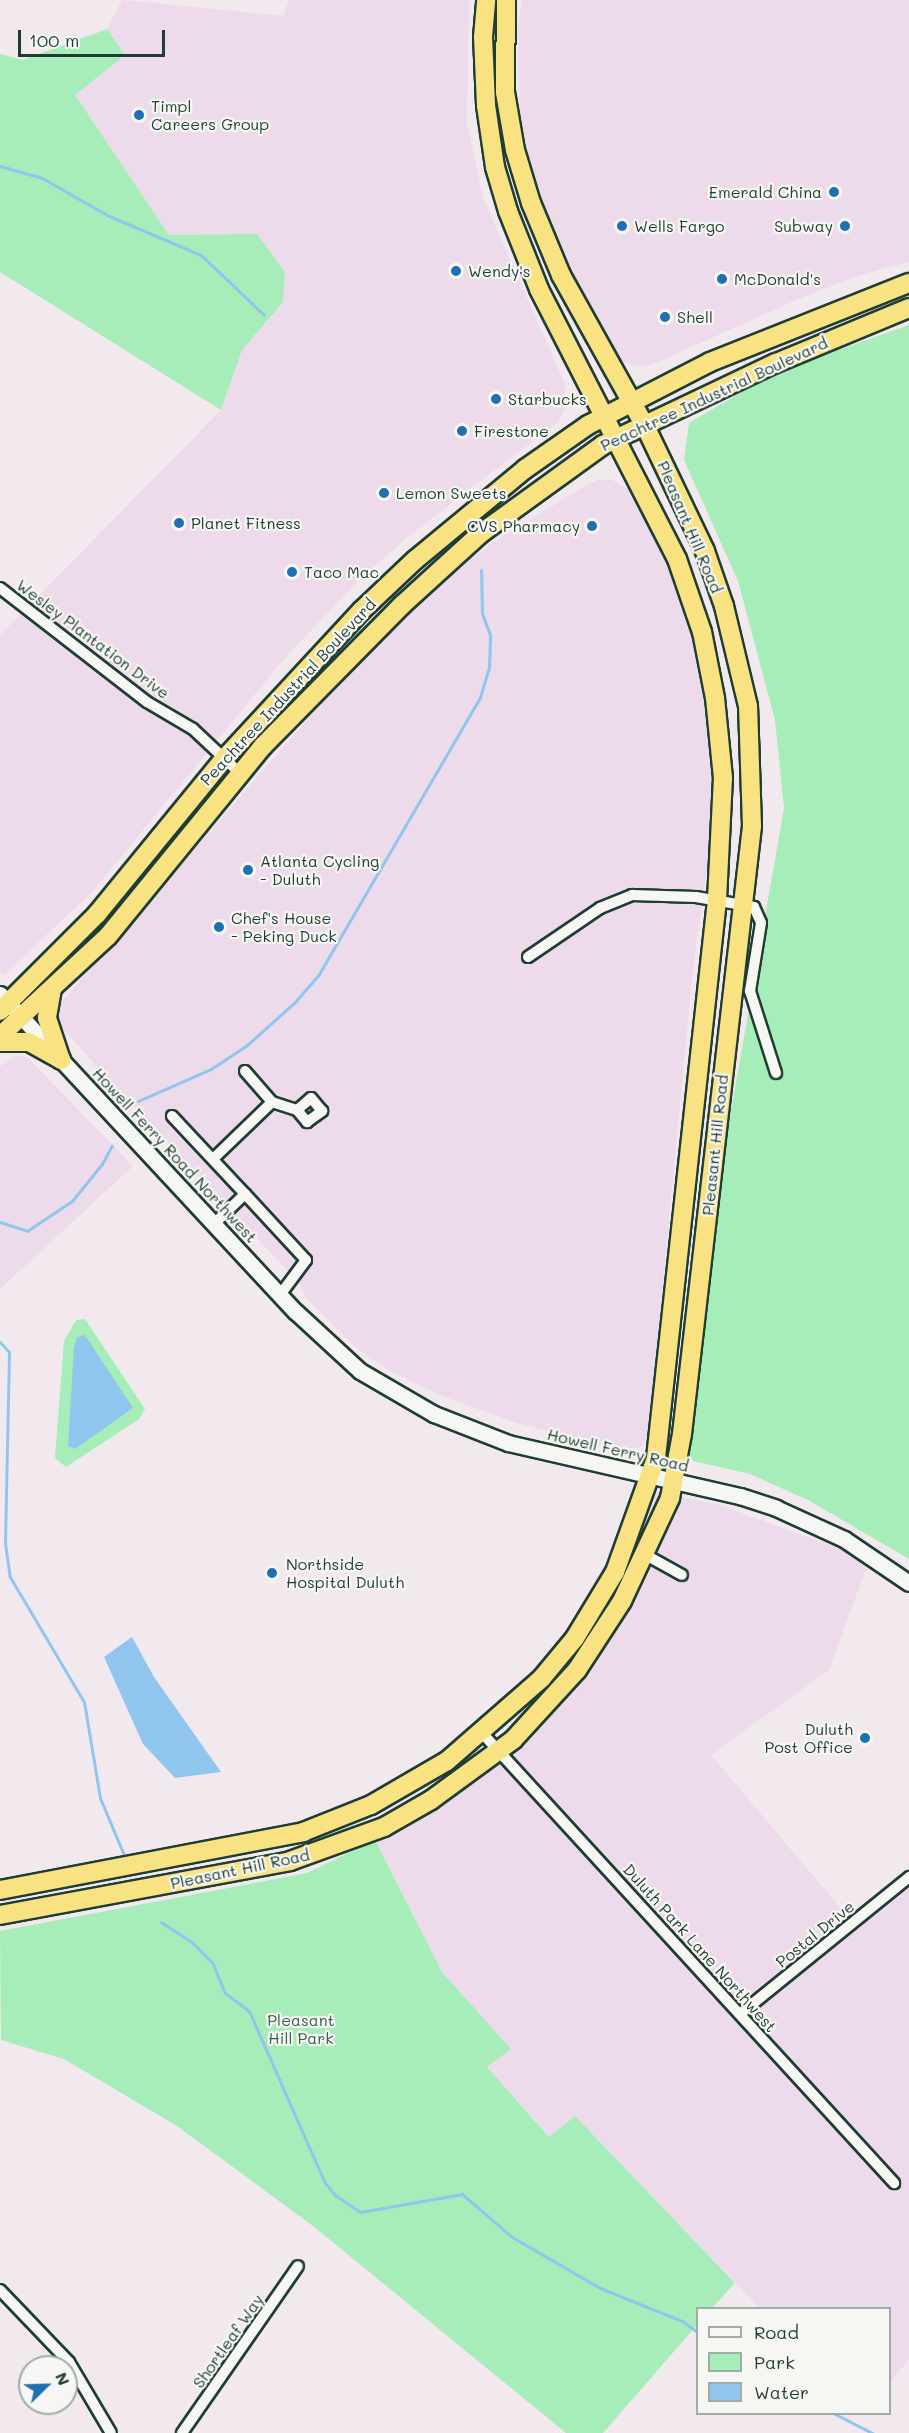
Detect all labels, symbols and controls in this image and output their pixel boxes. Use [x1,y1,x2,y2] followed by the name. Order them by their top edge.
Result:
[21,18,168,56] scale bar
[29,28,79,52] text: 100 m
[151,96,269,134] place label: Timpl Careers Group
[132,108,146,122] marker: Timpl Careers Group
[709,182,822,202] place label: Emerald China
[827,185,841,199] marker: Emerald China
[634,216,725,236] place label: Wells Fargo
[774,216,833,236] place label: Subway
[615,219,629,233] marker: Wells Fargo
[838,219,852,233] marker: Subway
[468,261,531,281] place label: Wendy's
[449,264,463,278] marker: Wendy's
[734,269,821,289] place label: McDonald's
[715,272,729,286] marker: McDonald's
[677,307,713,327] place label: Shell
[658,310,672,324] marker: Shell
[597,333,831,455] street label: Peachtree Industrial Boulevard
[508,389,587,409] place label: Starbucks
[489,392,503,406] marker: Starbucks
[474,421,549,441] place label: Firestone
[455,424,469,438] marker: Firestone
[653,458,727,596] street label: Pleasant Hill Road
[396,483,507,503] place label: Lemon Sweets
[377,486,391,500] marker: Lemon Sweets
[191,513,301,533] place label: Planet Fitness
[172,516,186,530] marker: Planet Fitness
[467,516,580,536] place label: CVS Pharmacy
[585,519,599,533] marker: CVS Pharmacy
[304,562,379,582] place label: Taco Mac
[285,565,299,579] marker: Taco Mac
[13,575,173,703] street label: Wesley Plantation Drive
[196,595,380,789] street label: Peachtree Industrial Boulevard
[260,851,379,889] place label: Atlanta Cycling - Duluth
[241,863,255,877] marker: Atlanta Cycling - Duluth
[231,908,337,946] place label: Chef's House - Peking Duck
[212,920,226,934] marker: Chef's House - Peking Duck
[89,1064,261,1246] street label: Howell Ferry Road Northwest
[698,1074,732,1216] street label: Pleasant Hill Road
[545,1424,691,1476] street label: Howell Ferry Road
[286,1554,404,1592] place label: Northside Hospital Duluth
[263,1564,281,1582] marker: Northside Hospital Duluth
[764,1719,853,1757] place label: Duluth Post Office
[858,1731,872,1745] marker: Duluth Post Office
[169,1845,311,1893] street label: Pleasant Hill Road
[619,1860,781,2036] street label: Duluth Park Lane Northwest
[772,1896,858,1972] street label: Postal Drive
[267,2010,335,2048] park label: Pleasant Hill Park
[189,2290,267,2392] street label: Shortleaf Way
[696,2307,891,2415] legend
[754,2320,799,2344] text: Road
[754,2350,795,2374] text: Park
[18,2355,78,2415] north arrow
[51,2369,75,2388] text: N
[754,2380,809,2404] text: Water

